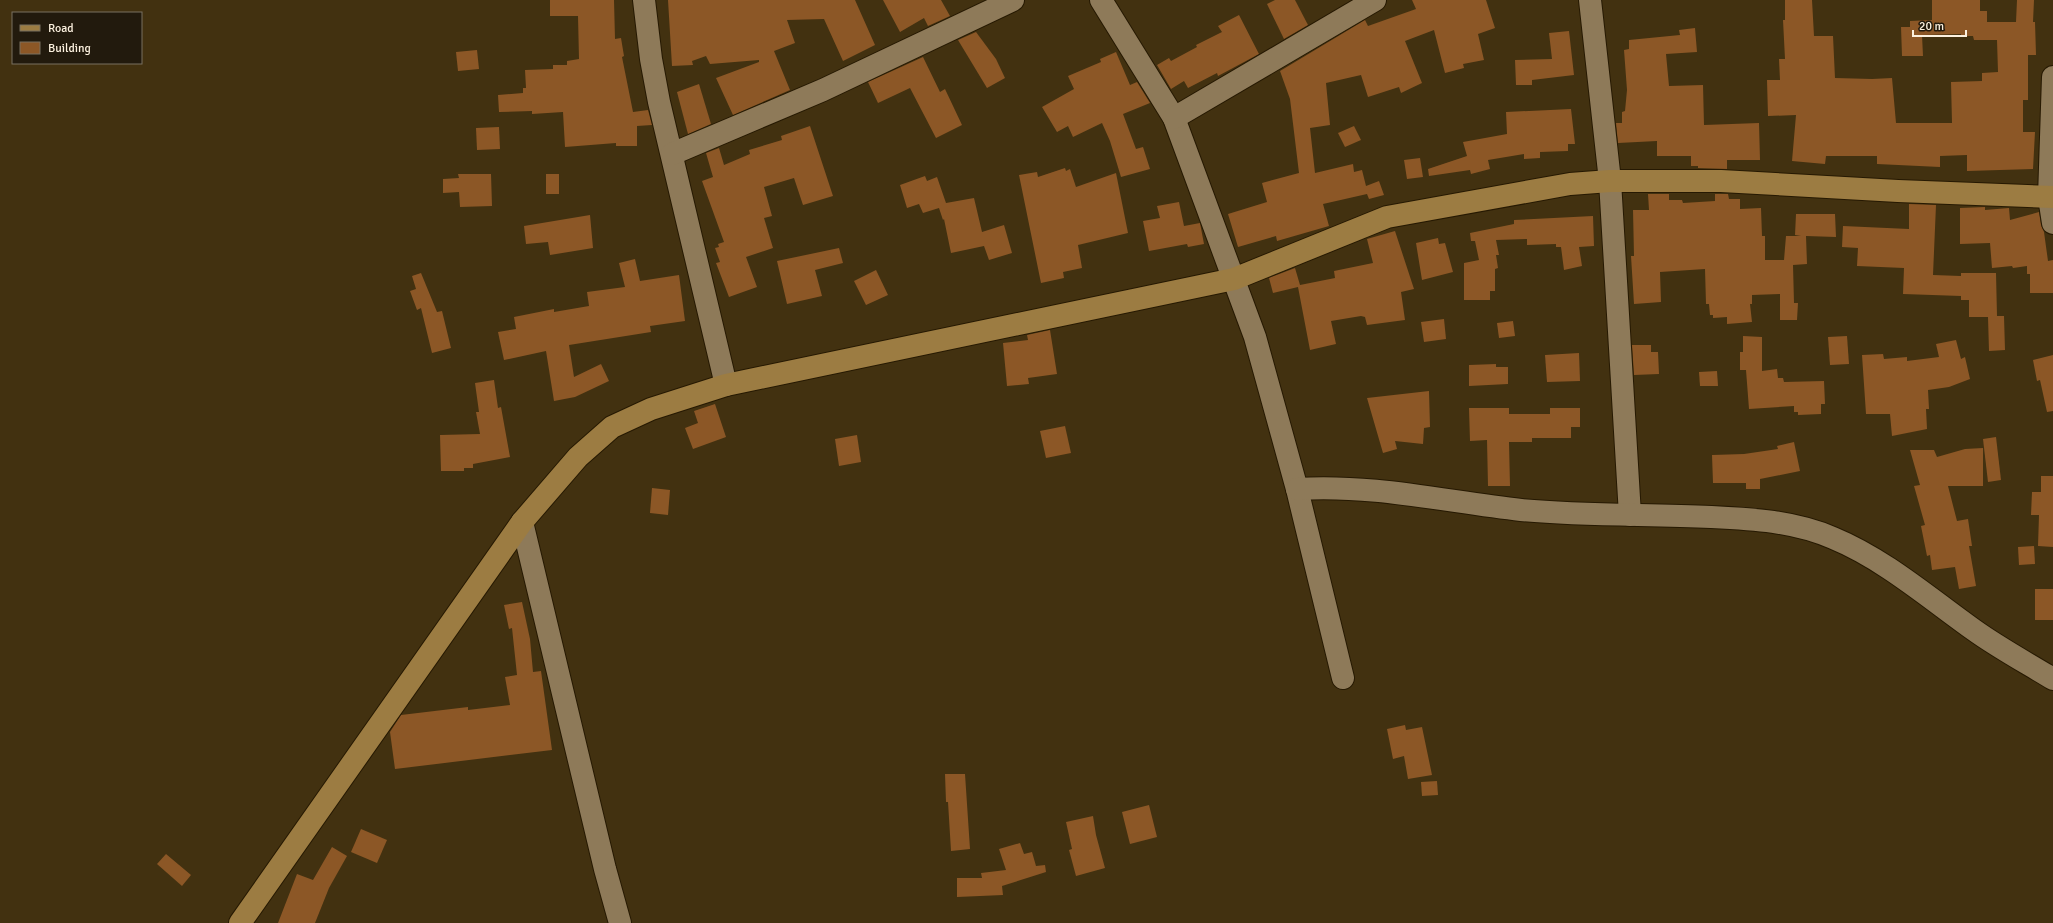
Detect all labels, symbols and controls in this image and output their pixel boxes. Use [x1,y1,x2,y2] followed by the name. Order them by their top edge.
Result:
[12,12,142,64] legend
[1913,12,1966,38] scale bar
[1919,19,1944,34] text: 20 m
[48,21,74,36] text: Road
[48,41,91,56] text: Building

